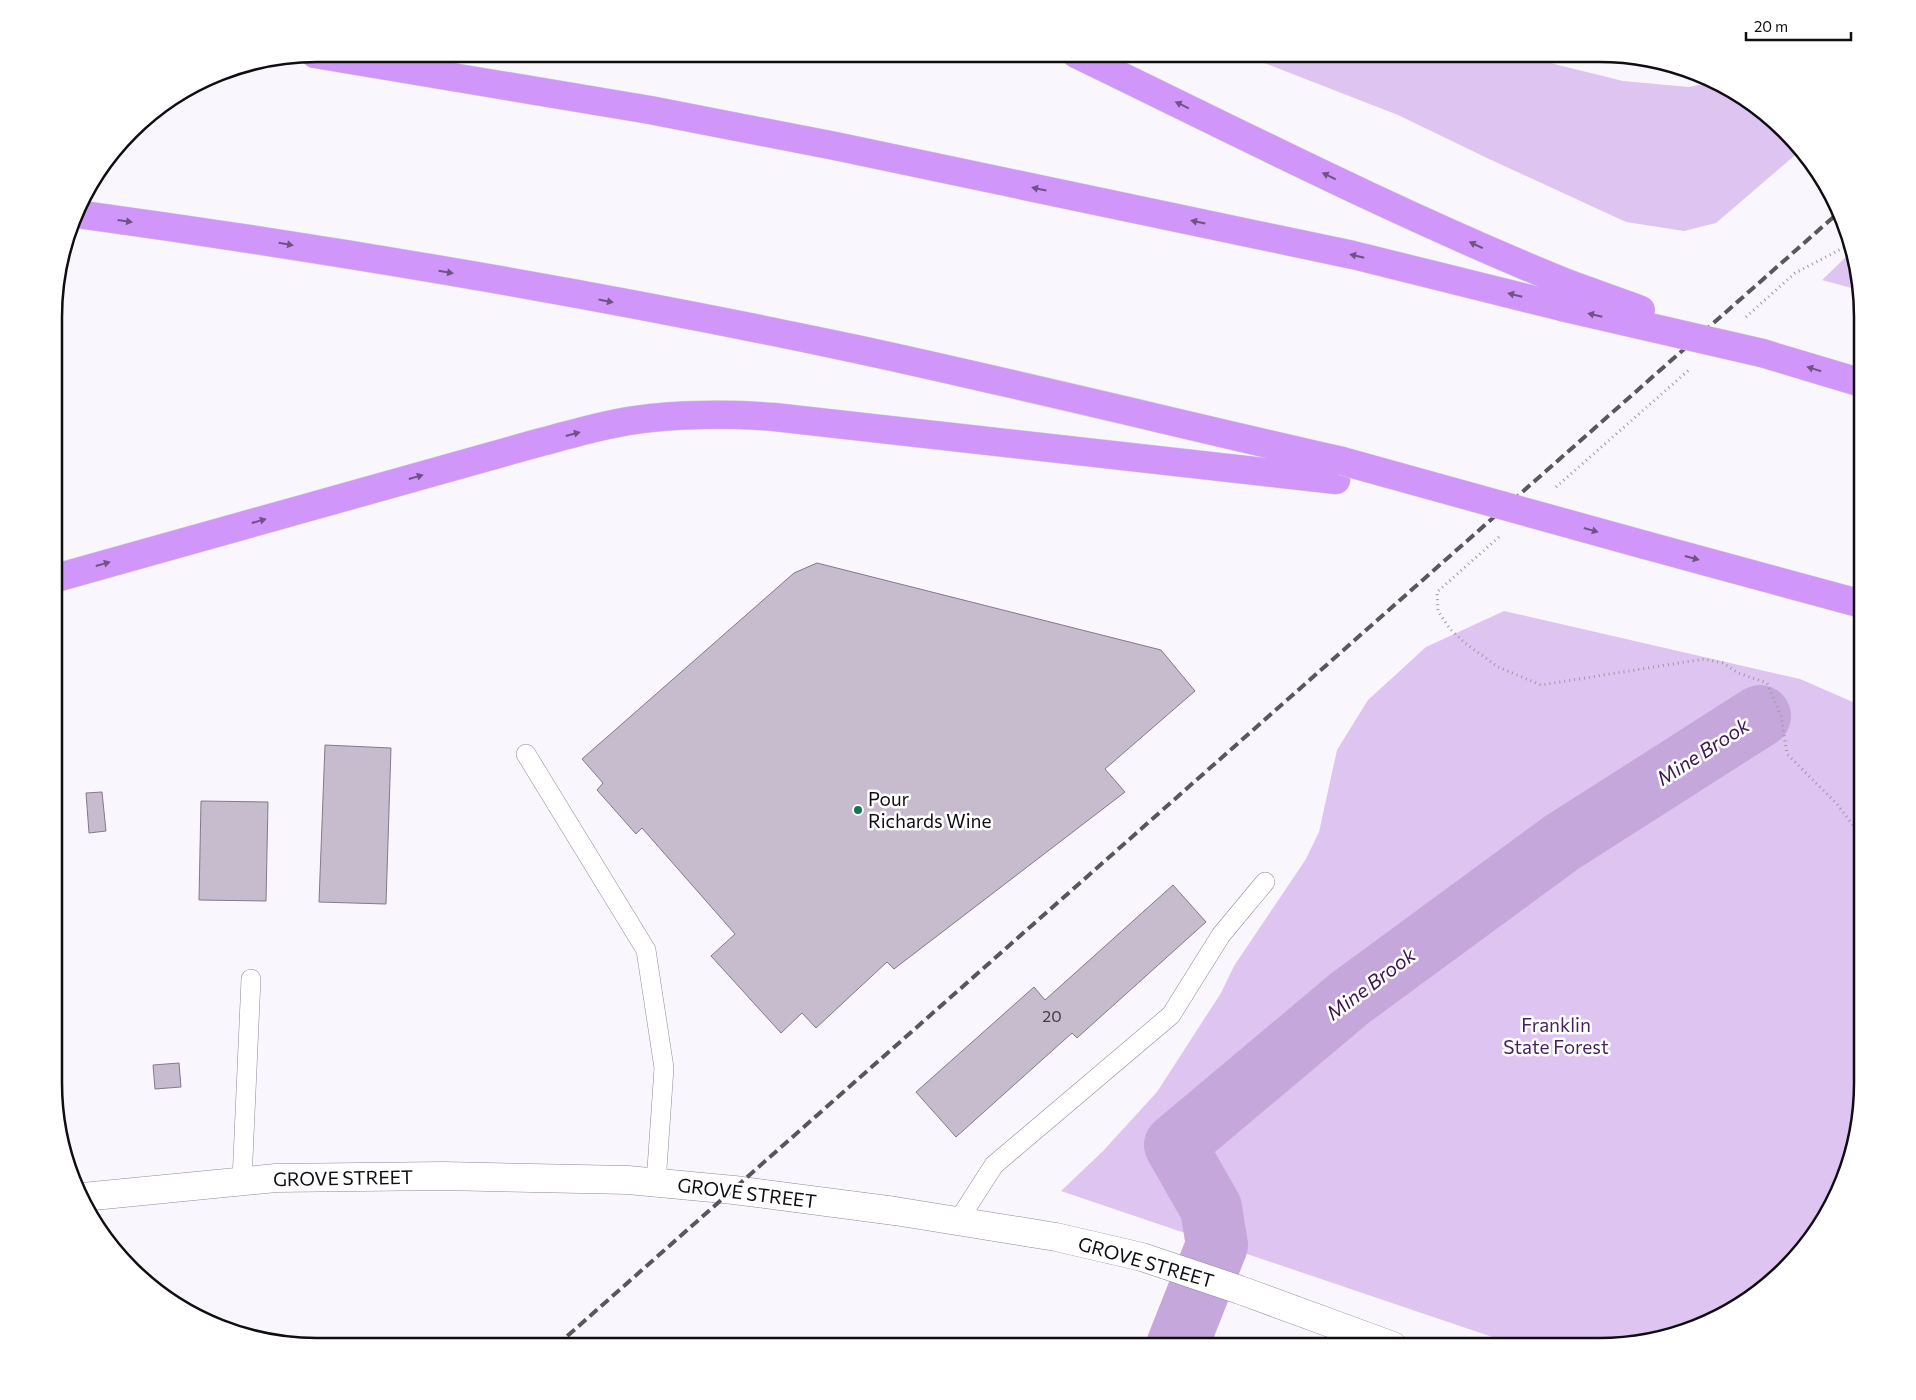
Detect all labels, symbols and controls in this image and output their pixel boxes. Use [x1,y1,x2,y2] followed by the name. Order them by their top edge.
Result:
[1746,10,1851,42] scale bar
[1754,17,1788,35] text: 20 m
[1175,101,1189,109] one-way arrow
[1322,171,1336,179] one-way arrow
[1031,185,1046,193] one-way arrow
[118,217,134,225] one-way arrow
[1190,218,1205,226] one-way arrow
[278,240,294,248] one-way arrow
[1469,240,1483,248] one-way arrow
[1349,252,1364,260] one-way arrow
[439,268,455,276] one-way arrow
[1507,291,1522,299] one-way arrow
[598,297,614,305] one-way arrow
[1588,311,1603,319] one-way arrow
[1807,365,1822,373] one-way arrow
[565,429,580,437] one-way arrow
[408,472,423,480] one-way arrow
[252,516,267,524] one-way arrow
[1584,526,1599,534] one-way arrow
[1684,554,1699,562] one-way arrow
[95,560,110,568] one-way arrow
[1652,712,1754,790] water label: Mine Brook
[868,787,992,832] place label: Pour Richards Wine
[852,804,864,816] marker: Pour Richards Wine
[1321,941,1421,1025] water label: Mine Brook
[1042,1006,1062,1025] house number: 20
[1503,1013,1609,1058] park label: Franklin State Forest
[273,1165,413,1190] street label: GROVE STREET
[676,1173,818,1212] street label: GROVE STREET
[1076,1231,1217,1292] street label: GROVE STREET

